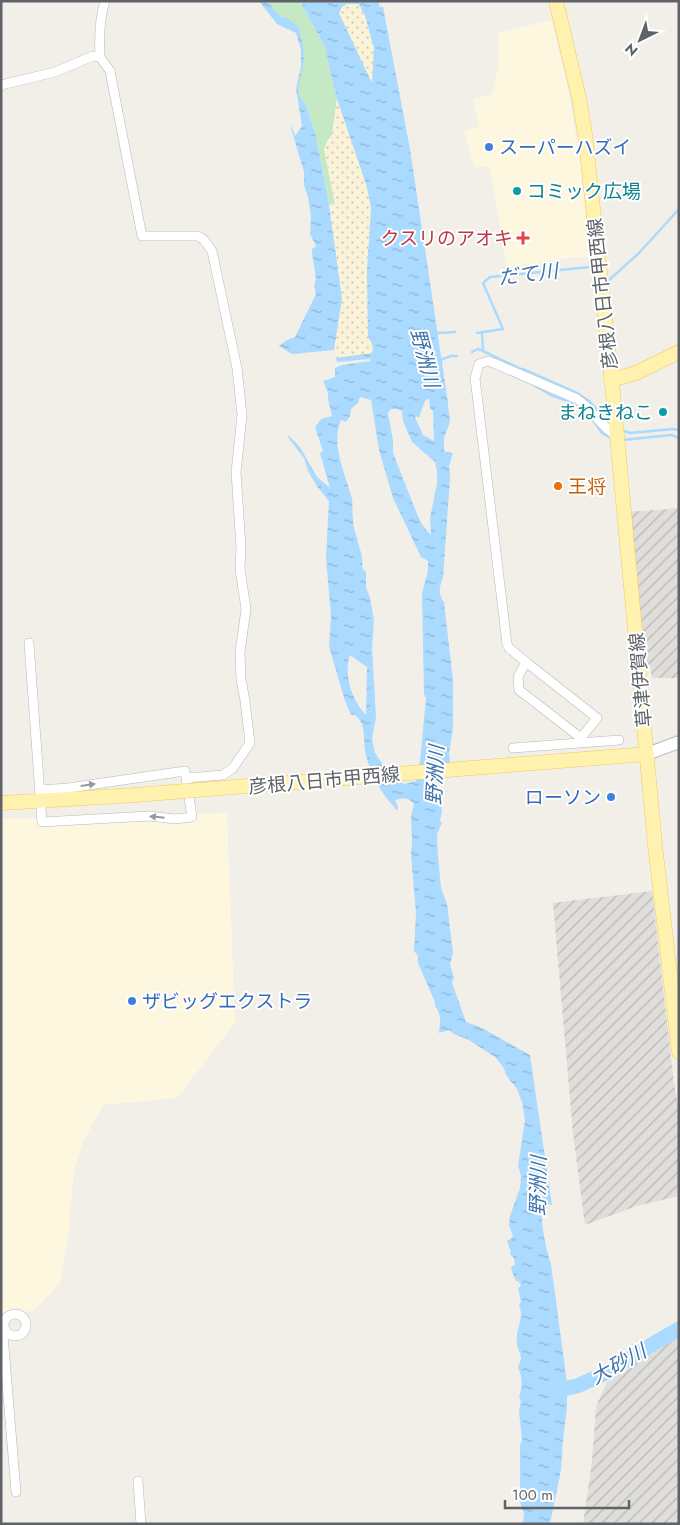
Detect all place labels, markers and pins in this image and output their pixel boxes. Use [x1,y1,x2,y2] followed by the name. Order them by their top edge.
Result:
[499,134,631,161] place label: スーパーハズイ
[483,141,495,153] marker: スーパーハズイ
[527,178,641,205] place label: コミック広場
[511,185,523,197] marker: コミック広場
[381,225,513,252] place label: クスリのアオキ
[517,232,529,244] marker: クスリのアオキ
[558,399,653,426] place label: まねきねこ
[657,406,669,418] marker: まねきねこ
[568,473,606,500] place label: 王将
[552,480,564,492] marker: 王将
[525,784,601,811] place label: ローソン
[605,791,617,803] marker: ローソン
[142,988,312,1015] place label: ザビッグエクストラ
[126,995,138,1007] marker: ザビッグエクストラ

